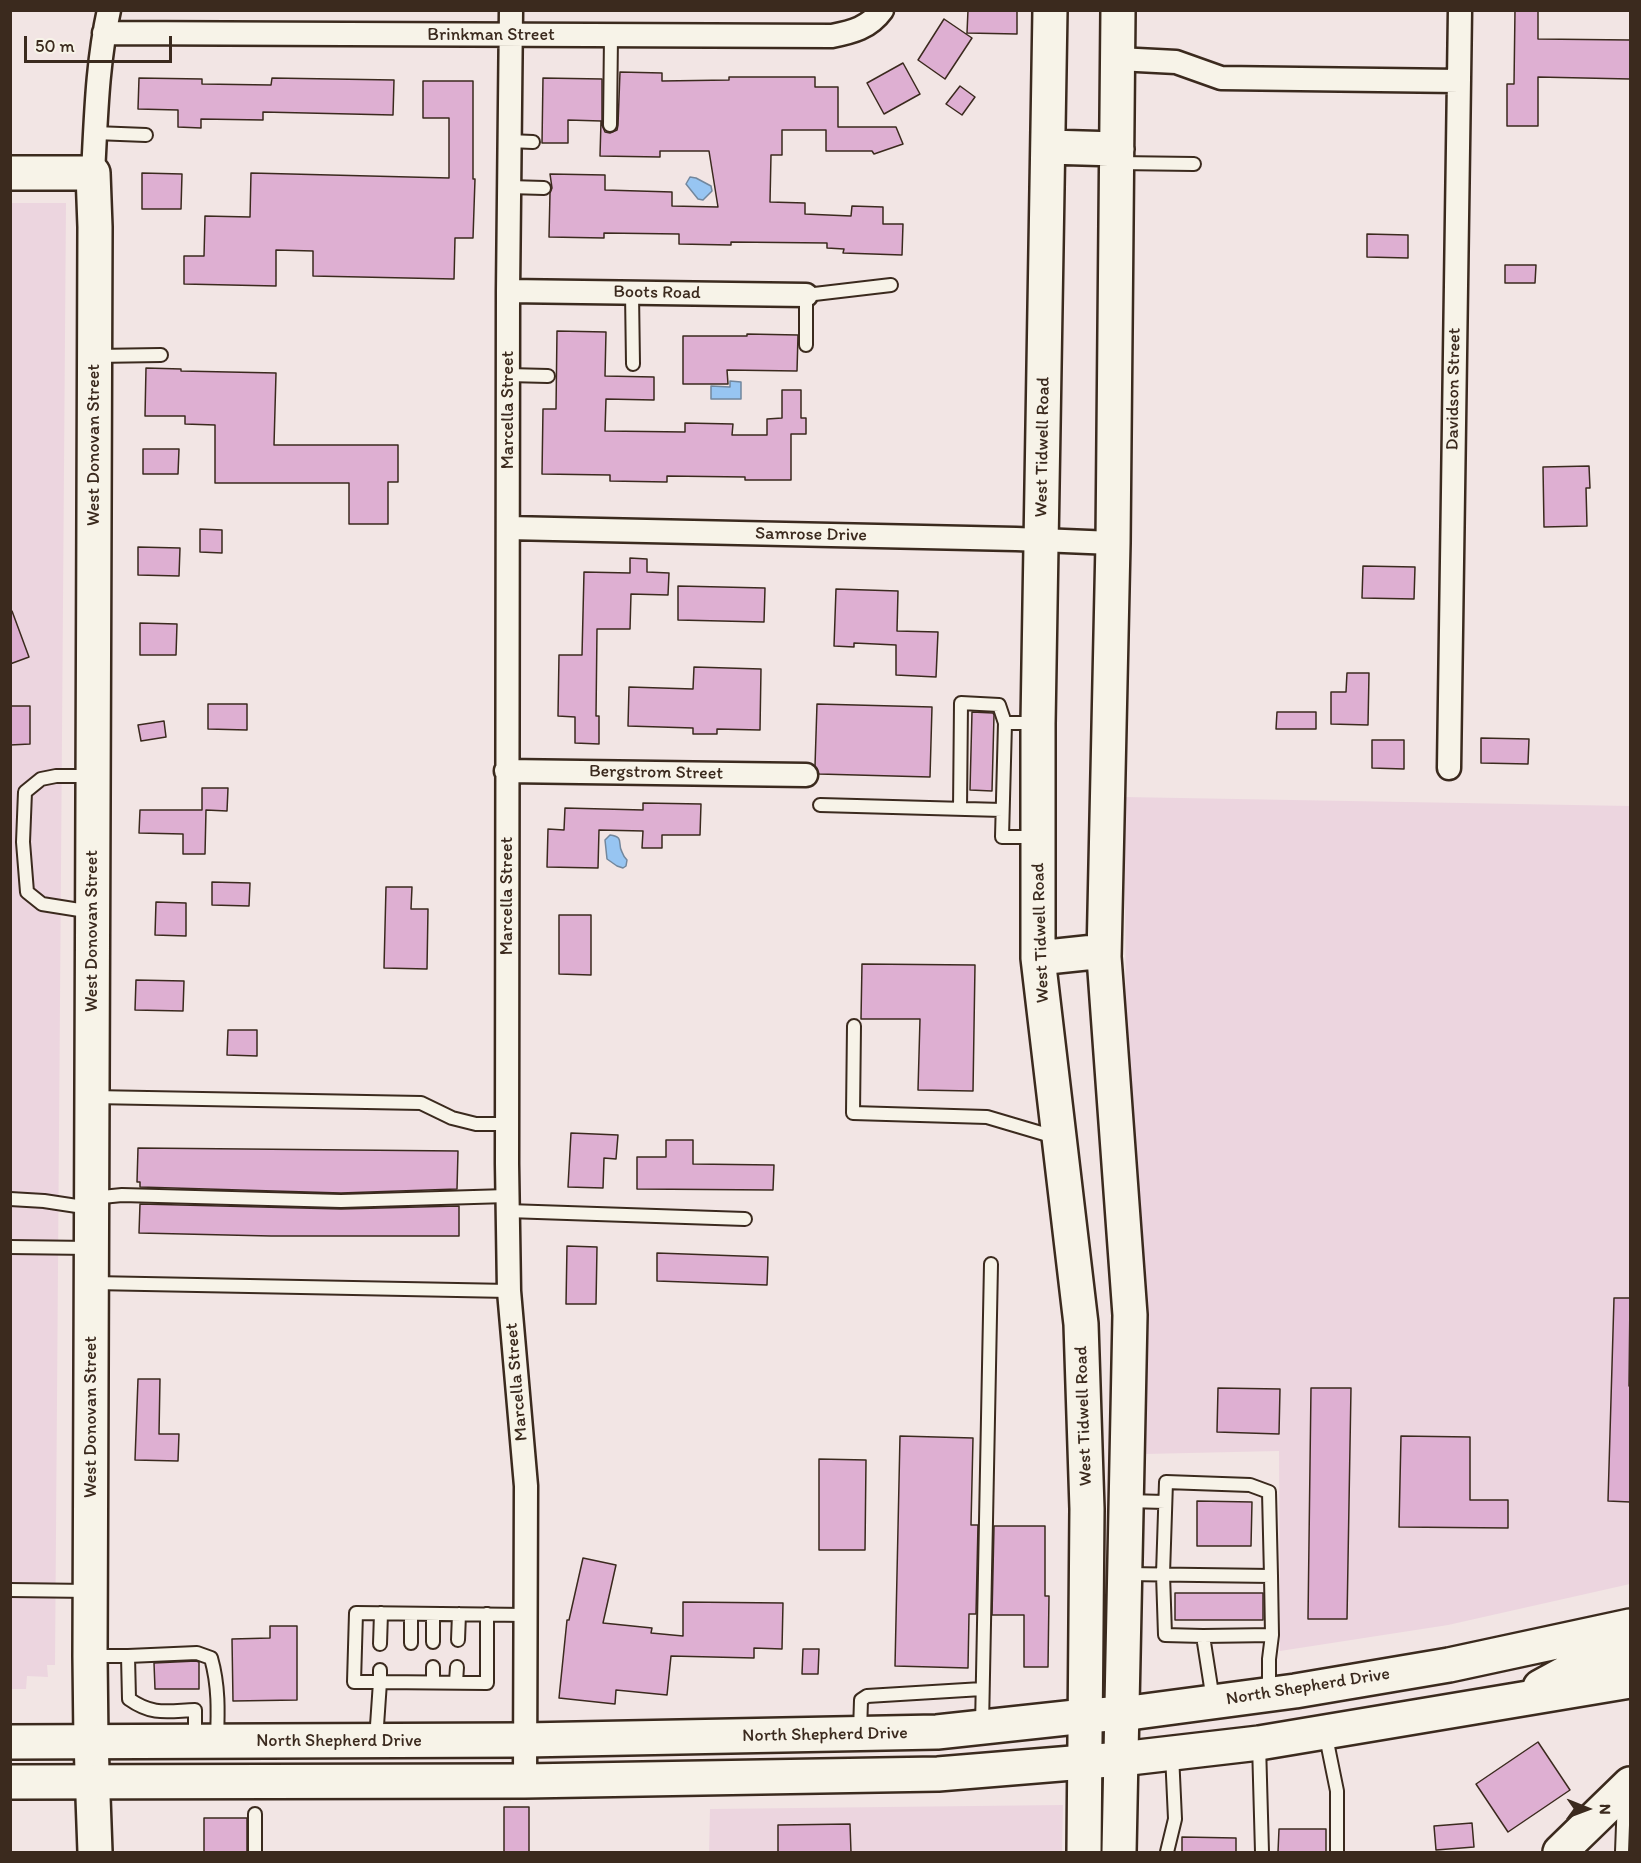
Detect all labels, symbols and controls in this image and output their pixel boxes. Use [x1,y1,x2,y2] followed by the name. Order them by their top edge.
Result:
[27,24,176,62] scale bar
[427,24,555,46] street label: Brinkman Street
[35,35,75,57] text: 50 m
[613,281,701,305] street label: Boots Road
[1442,327,1466,451] street label: Davidson Street
[497,351,519,469] street label: Marcella Street
[83,364,105,526] street label: West Donovan Street
[1031,377,1055,517] street label: West Tidwell Road
[755,523,867,547] street label: Samrose Drive
[589,761,723,785] street label: Bergstrom Street
[496,837,518,955] street label: Marcella Street
[81,850,103,1012] street label: West Donovan Street
[1028,862,1054,1004] street label: West Tidwell Road
[501,1322,533,1442] street label: Marcella Street
[80,1336,102,1498] street label: West Donovan Street
[1071,1345,1097,1487] street label: West Tidwell Road
[1225,1663,1391,1711] street label: North Shepherd Drive
[742,1723,908,1747] street label: North Shepherd Drive
[256,1730,422,1752] street label: North Shepherd Drive
[1557,1779,1617,1839] north arrow
[1596,1804,1615,1815] text: N

